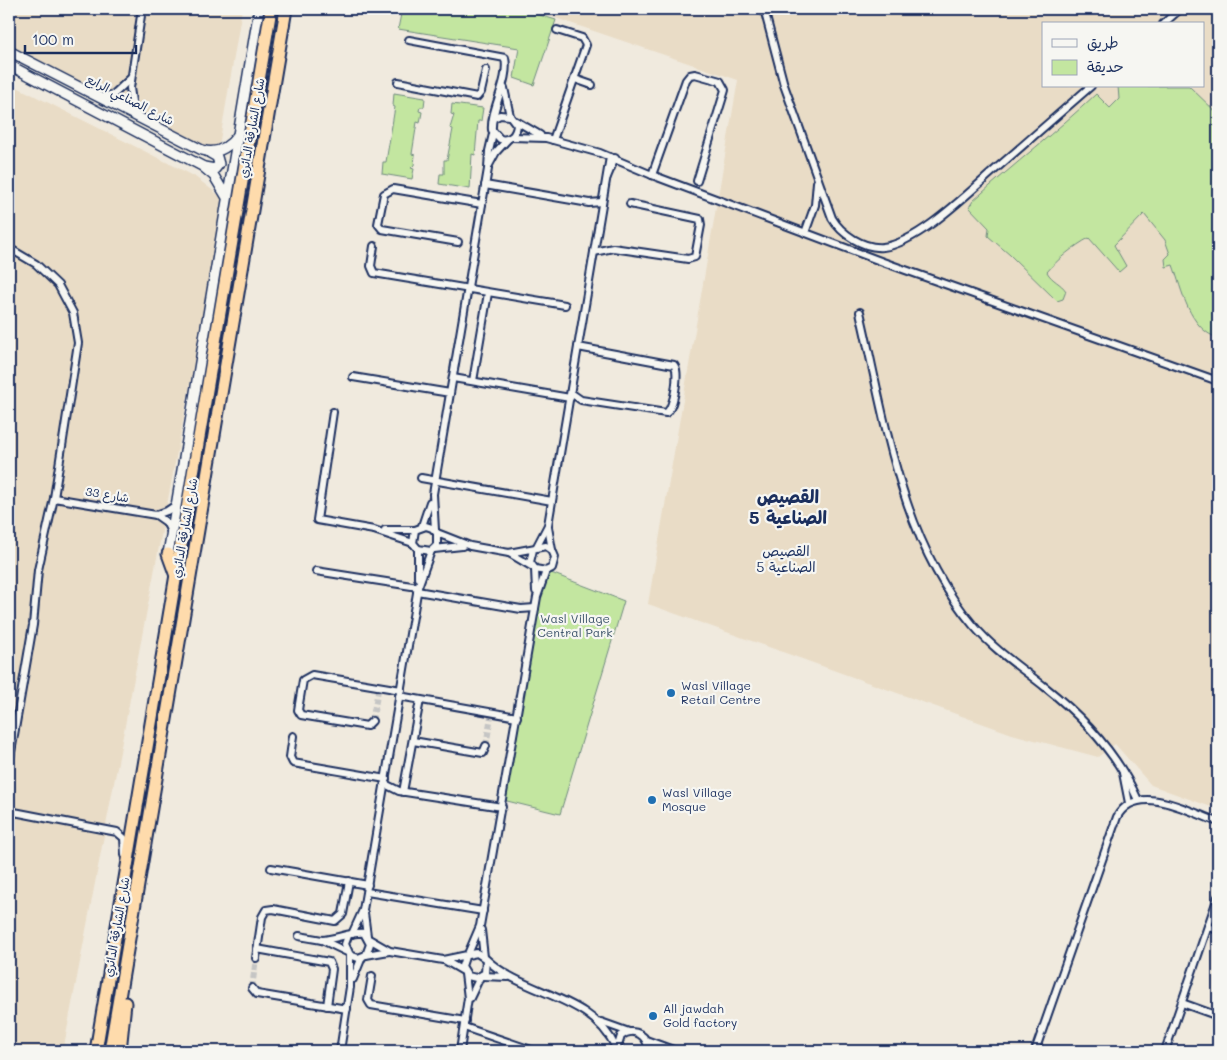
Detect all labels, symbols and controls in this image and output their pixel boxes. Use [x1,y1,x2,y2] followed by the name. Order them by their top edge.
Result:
[25,22,136,54] scale bar
[1042,22,1204,88] legend
[32,29,74,49] text: 100 m
[1087,32,1119,52] text: طريق
[1087,56,1124,76] text: حديقة
[82,70,177,132] street label: شارع الصناعي الرابع
[234,77,270,179] street label: شارع الشارقة الدائري
[167,477,203,579] street label: شارع الشارقة الدائري
[84,483,130,507] street label: شارع 33
[749,484,827,529] district label: القصيص الصناعية 5
[756,541,816,576] district label: القصيص الصناعية 5
[537,610,613,640] park label: Wasl Village Central Park
[681,677,761,707] place label: Wasl Village Retail Centre
[665,687,677,699] marker: Wasl Village Retail Centre
[662,784,732,814] place label: Wasl Village Mosque
[646,794,658,806] marker: Wasl Village Mosque
[99,876,135,978] street label: شارع الشارقة الدائري
[663,1000,737,1030] place label: All jawdah Gold factory
[647,1010,659,1022] marker: All jawdah Gold factory

